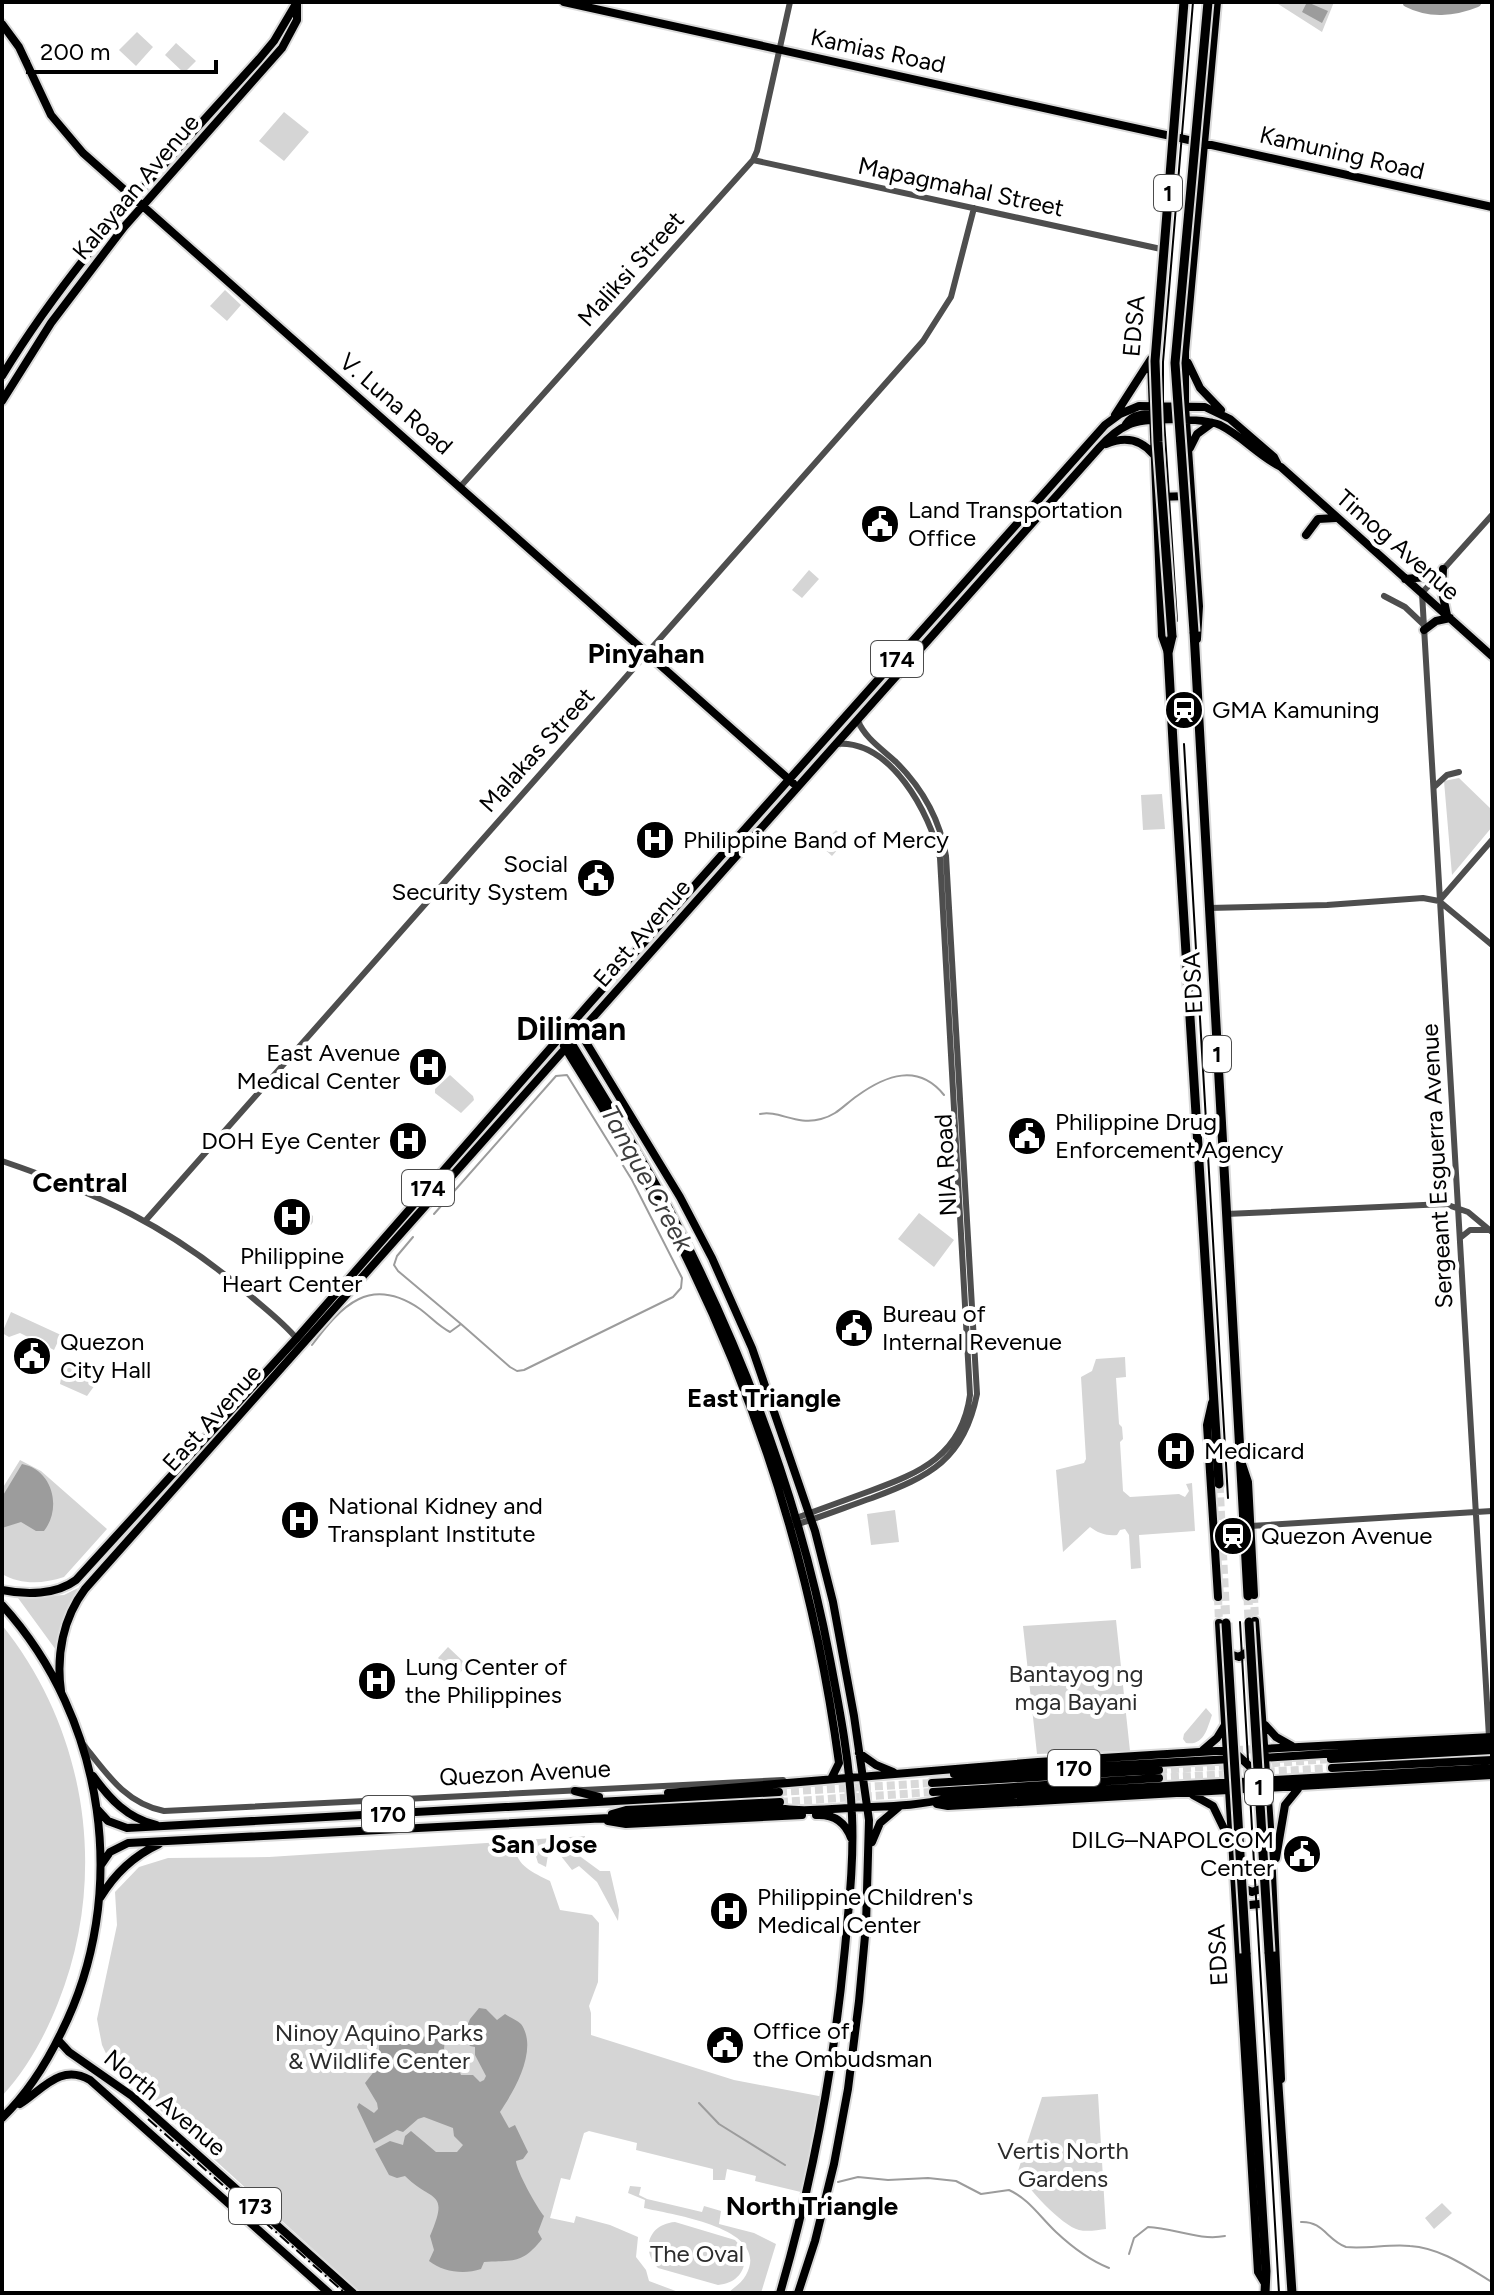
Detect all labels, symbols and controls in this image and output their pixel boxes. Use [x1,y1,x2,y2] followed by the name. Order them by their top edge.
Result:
[808,22,948,79] street label: Kamias Road
[28,24,216,74] scale bar
[40,37,111,66] text: 200 m
[66,108,205,265] street label: Kalayaan Avenue
[1257,119,1427,186] street label: Kamuning Road
[855,151,1067,223] street label: Mapagmahal Street
[1154,175,1182,211] road number: 1
[571,205,690,332] street label: Maliksi Street
[1116,293,1151,358] street label: EDSA
[334,347,459,461] street label: V. Luna Road
[1331,483,1466,606] street label: Timog Avenue
[908,495,1123,552] place label: Land Transportation Office
[859,503,901,545] public building icon: Land Transportation Office
[587,636,705,670] district label: Pinyahan
[871,641,923,677] road number: 174
[473,681,600,818] street label: Malakas Street
[1163,689,1205,731] station icon: GMA Kamuning
[1212,695,1380,724] place label: GMA Kamuning
[634,819,676,861] hospital icon: Philippine Band of Mercy
[683,825,949,854] place label: Philippine Band of Mercy
[391,849,568,906] place label: Social Security System
[575,857,617,899] public building icon: Social Security System
[587,873,696,993] street label: East Avenue
[1176,951,1209,1015] street label: EDSA
[516,1010,626,1048] district label: Diliman
[1415,1023,1458,1309] street label: Sergeant Esguerra Avenue
[1203,1036,1231,1072] road number: 1
[237,1038,400,1095] place label: East Avenue Medical Center
[407,1046,449,1088] hospital icon: East Avenue Medical Center
[594,1100,701,1258] water label: Tanque Creek
[1055,1107,1284,1164] place label: Philippine Drug Enforcement Agency
[928,1113,963,1217] street label: NIA Road
[1006,1115,1048,1157] public building icon: Philippine Drug Enforcement Agency
[387,1120,429,1162] hospital icon: DOH Eye Center
[201,1126,380,1155] place label: DOH Eye Center
[32,1165,128,1199] district label: Central
[402,1170,454,1206] road number: 174
[271,1196,313,1238] hospital icon: Philippine Heart Center
[222,1241,362,1298] place label: Philippine Heart Center
[882,1299,1062,1356] place label: Bureau of Internal Revenue
[833,1307,875,1349] public building icon: Bureau of Internal Revenue
[60,1327,151,1384] place label: Quezon City Hall
[11,1335,53,1377] public building icon: Quezon City Hall
[156,1358,267,1477] street label: East Avenue
[687,1382,841,1414] district label: East Triangle
[1155,1430,1197,1472] hospital icon: Medicard
[1204,1436,1304,1465] place label: Medicard
[328,1491,543,1548] place label: National Kidney and Transplant Institute
[279,1499,321,1541] hospital icon: National Kidney and Transplant Institute
[1212,1515,1254,1557] station icon: Quezon Avenue
[1261,1521,1432,1550] place label: Quezon Avenue
[405,1652,567,1709] place label: Lung Center of the Philippines
[1008,1659,1144,1716] park label: Bantayog ng mga Bayani
[356,1660,398,1702] hospital icon: Lung Center of the Philippines
[1048,1750,1100,1786] road number: 170
[439,1754,611,1791] street label: Quezon Avenue
[1245,1769,1273,1805] road number: 1
[362,1796,414,1832] road number: 170
[1071,1825,1274,1882] place label: DILG–NAPOLCOM Center
[491,1828,597,1860] district label: San Jose
[1281,1833,1323,1875] public building icon: DILG–NAPOLCOM Center
[757,1882,973,1939] place label: Philippine Children's Medical Center
[708,1890,750,1932] hospital icon: Philippine Children's Medical Center
[1201,1923,1234,1987] street label: EDSA
[753,2016,932,2073] place label: Office of the Ombudsman
[275,2018,483,2075] park label: Ninoy Aquino Parks & Wildlife Center
[704,2024,746,2066] public building icon: Office of the Ombudsman
[98,2043,232,2162] street label: North Avenue
[997,2136,1129,2193] park label: Vertis North Gardens
[229,2188,281,2224] road number: 173
[726,2190,898,2222] district label: North Triangle
[650,2239,744,2268] park label: The Oval

